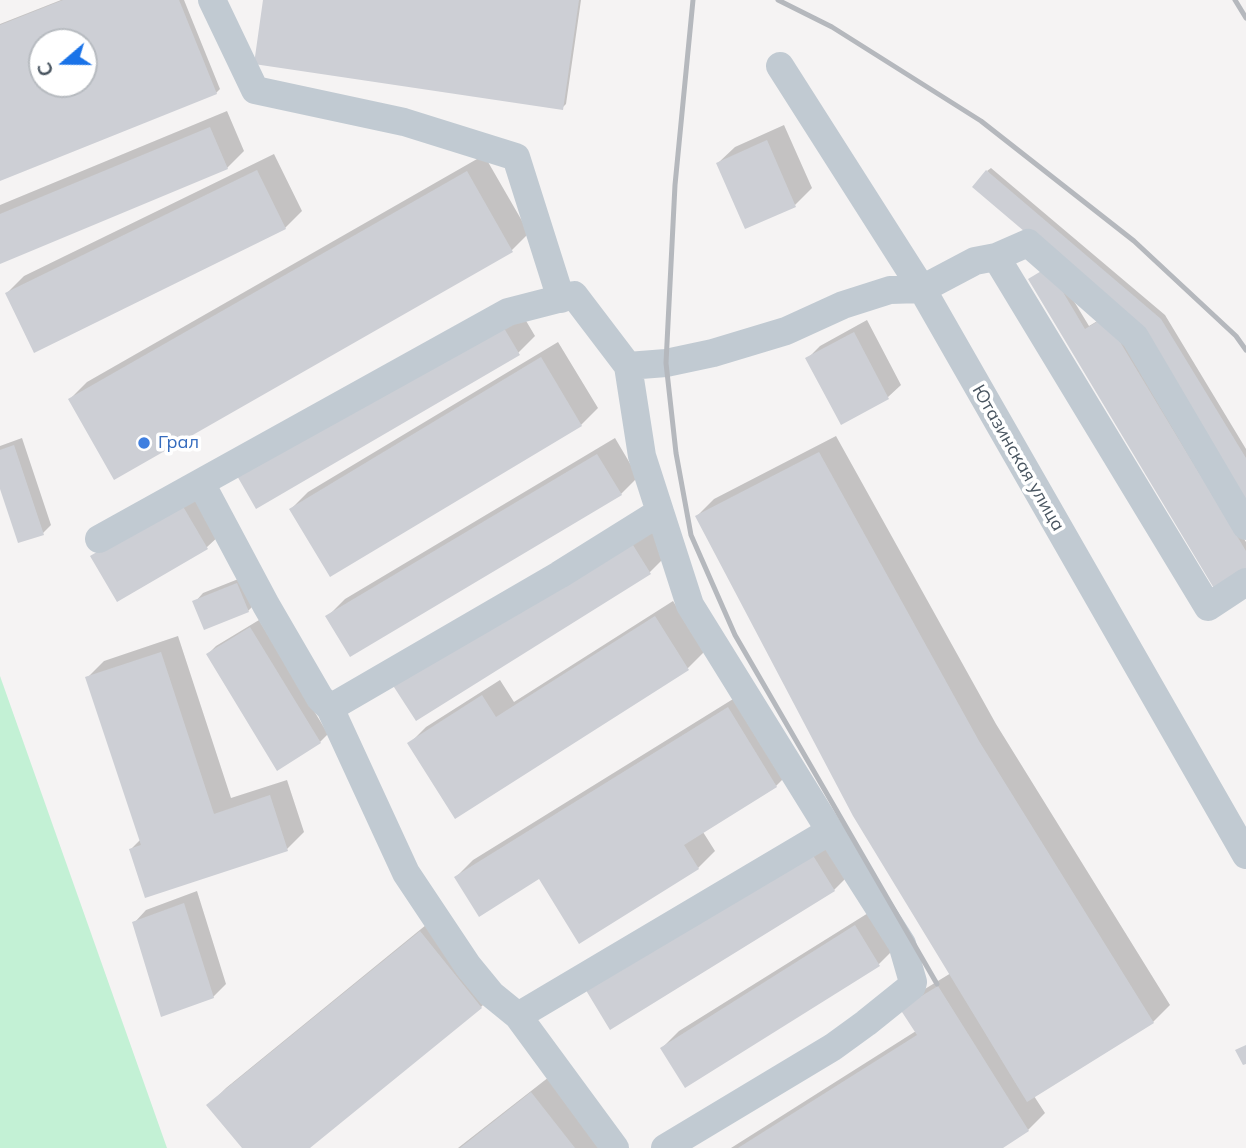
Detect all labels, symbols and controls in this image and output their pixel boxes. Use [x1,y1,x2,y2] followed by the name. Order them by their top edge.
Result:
[28,28,98,98] north arrow
[32,59,59,80] text: С
[967,381,1069,535] street label: Ютазинская улица
[158,432,199,454] place label: Грал
[136,435,152,451] marker: Грал

